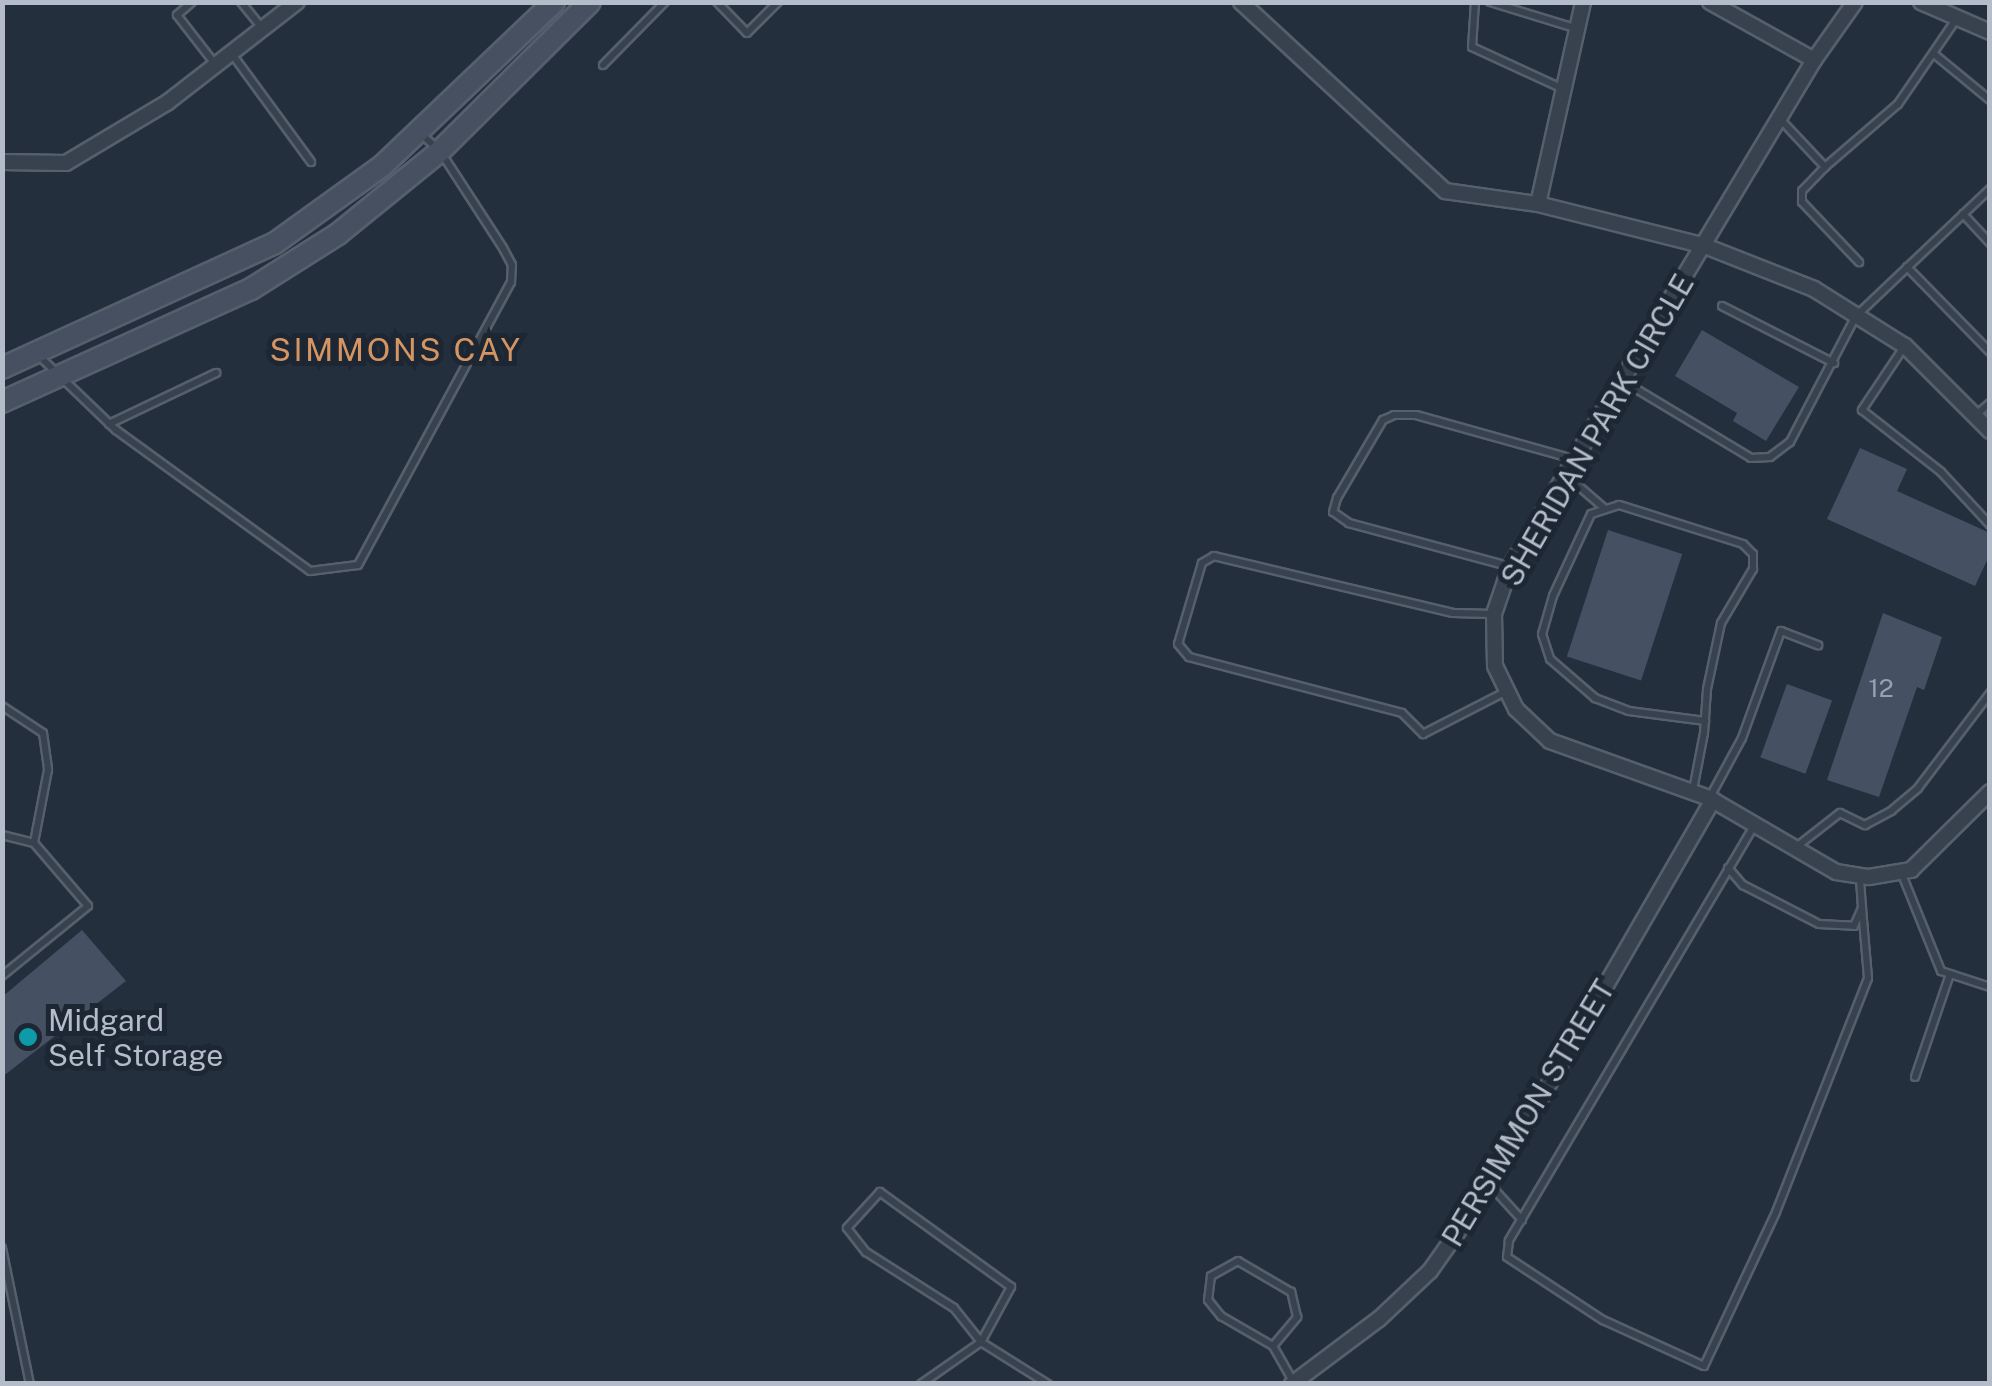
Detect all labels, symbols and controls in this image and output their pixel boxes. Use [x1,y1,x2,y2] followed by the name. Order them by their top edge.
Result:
[1493,268,1701,592] street label: SHERIDAN PARK CIRCLE
[270,331,522,369] district label: SIMMONS CAY
[1868,673,1894,703] house number: 12
[1434,973,1622,1253] street label: PERSIMMON STREET
[48,1002,223,1072] place label: Midgard Self Storage
[17,1026,39,1048] marker: Midgard Self Storage

